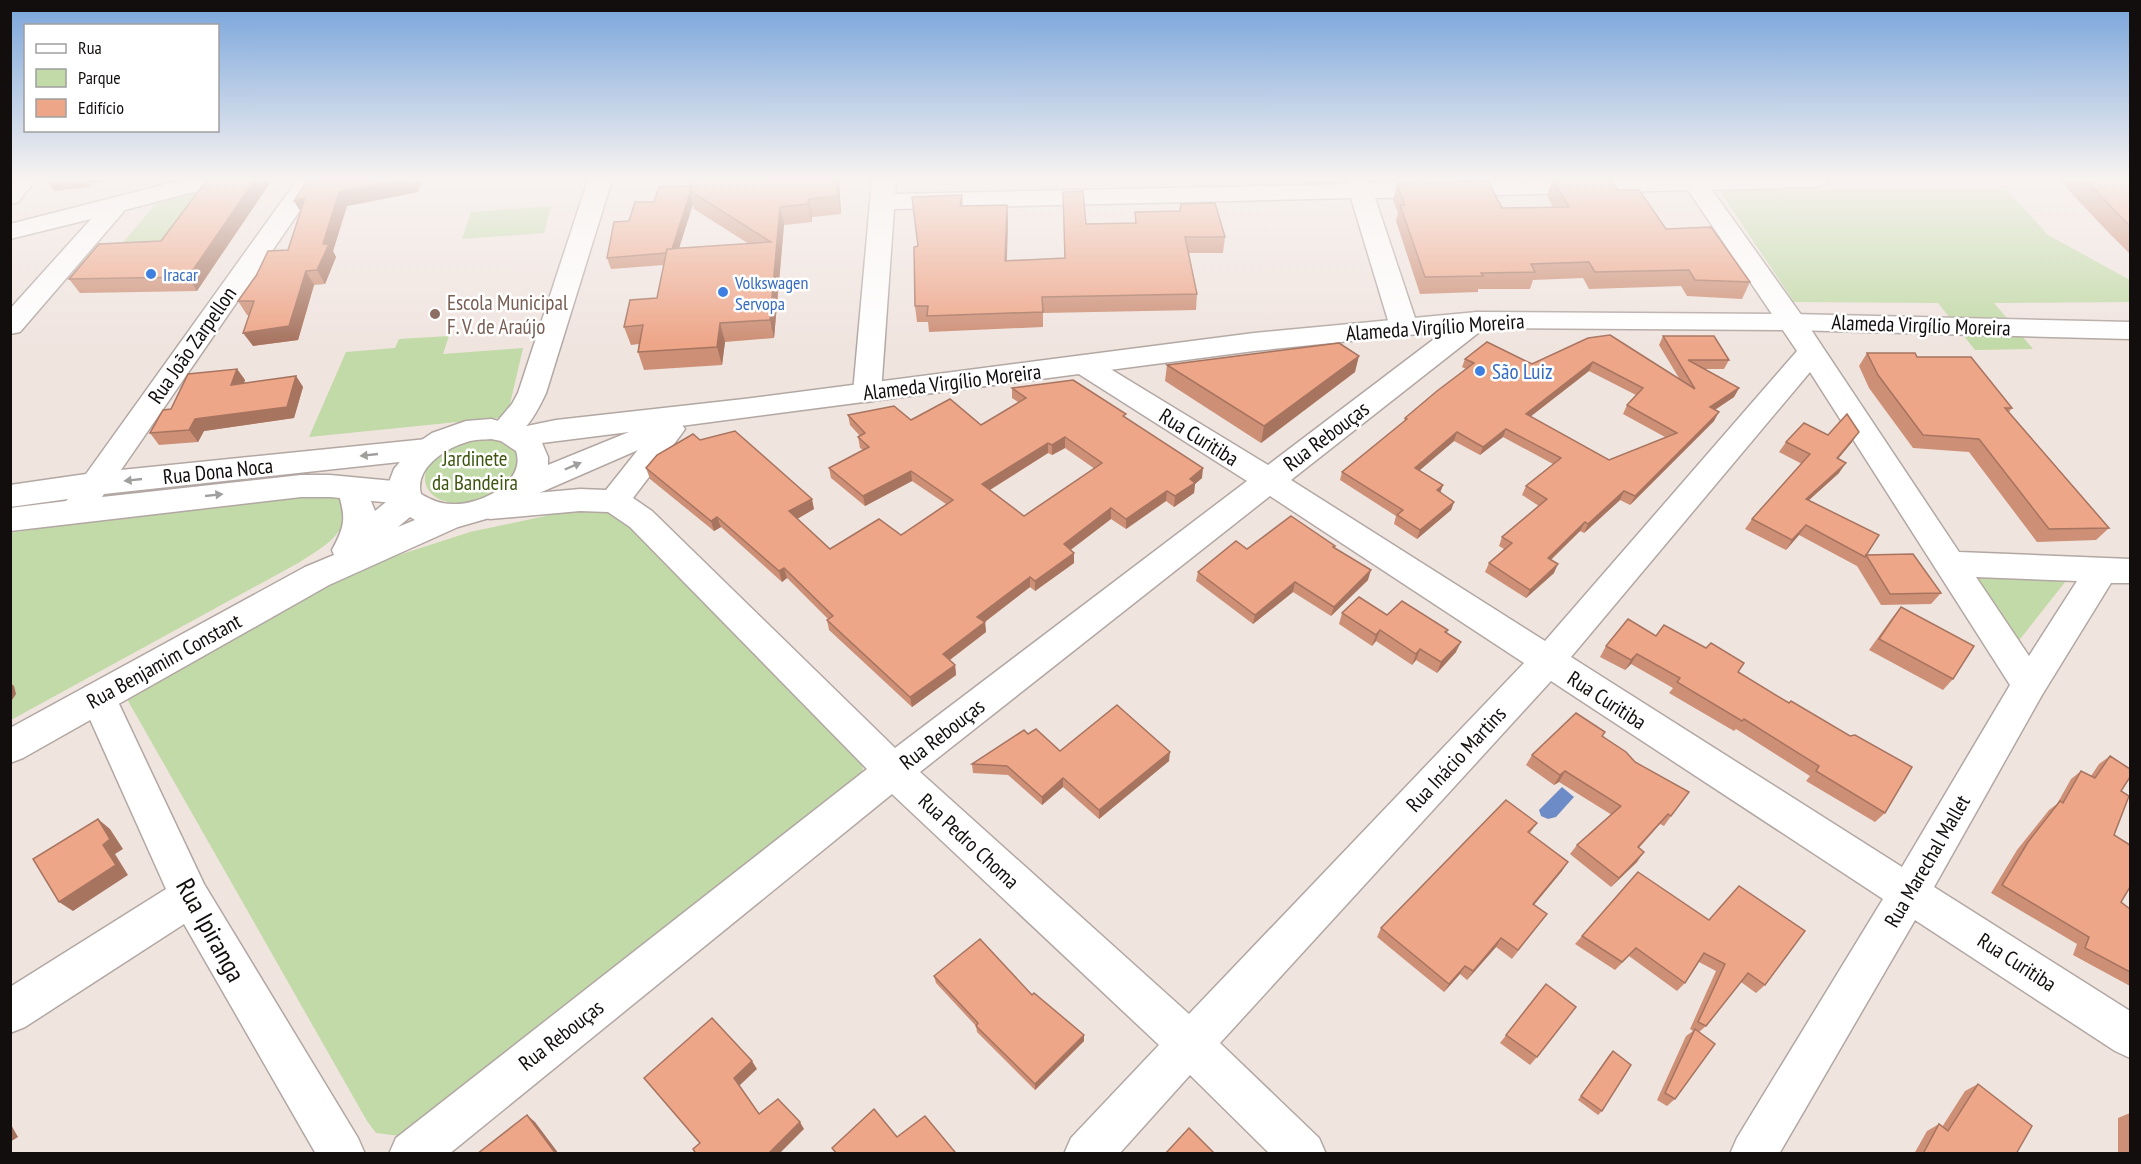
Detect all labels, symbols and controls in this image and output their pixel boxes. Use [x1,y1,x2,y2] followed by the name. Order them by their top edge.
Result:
[24,24,219,132] legend
[78,36,102,59] text: Rua
[78,66,121,89] text: Parque
[78,96,124,119] text: Edifício
[163,263,198,286] place label: Iracar
[144,267,158,281] marker: Iracar
[734,271,808,315] place label: Volkswagen Servopa
[142,281,242,409] street label: Rua João Zarpellon
[716,285,730,299] marker: Volkswagen Servopa
[447,289,568,340] place label: Escola Municipal F. V. de Araújo
[428,307,442,321] marker: Escola Municipal F. V. de Araújo
[1345,307,1525,347] street label: Alameda Virgílio Moreira
[1831,308,2011,342] street label: Alameda Virgílio Moreira
[861,358,1043,406] street label: Alameda Virgílio Moreira
[1492,358,1553,385] place label: São Luiz
[1473,364,1487,378] marker: São Luiz
[1278,395,1374,477] street label: Rua Rebouças
[1154,402,1244,472] street label: Rua Curitiba
[432,445,518,496] park label: Jardinete da Bandeira
[359,450,378,460] one-way arrow
[162,452,274,490] street label: Rua Dona Noca
[564,461,582,470] one-way arrow
[123,475,142,485] one-way arrow
[205,491,224,500] one-way arrow
[82,607,246,715] street label: Rua Benjamim Constant
[1562,665,1652,735] street label: Rua Curitiba
[894,692,990,776] street label: Rua Rebouças
[1400,700,1512,818] street label: Rua Inácio Martins
[913,787,1025,895] street label: Rua Pedro Choma
[1878,790,1976,932] street label: Rua Marechal Mallet
[169,872,253,988] street label: Rua Ipiranga
[1972,927,2062,997] street label: Rua Curitiba
[513,993,609,1077] street label: Rua Rebouças

